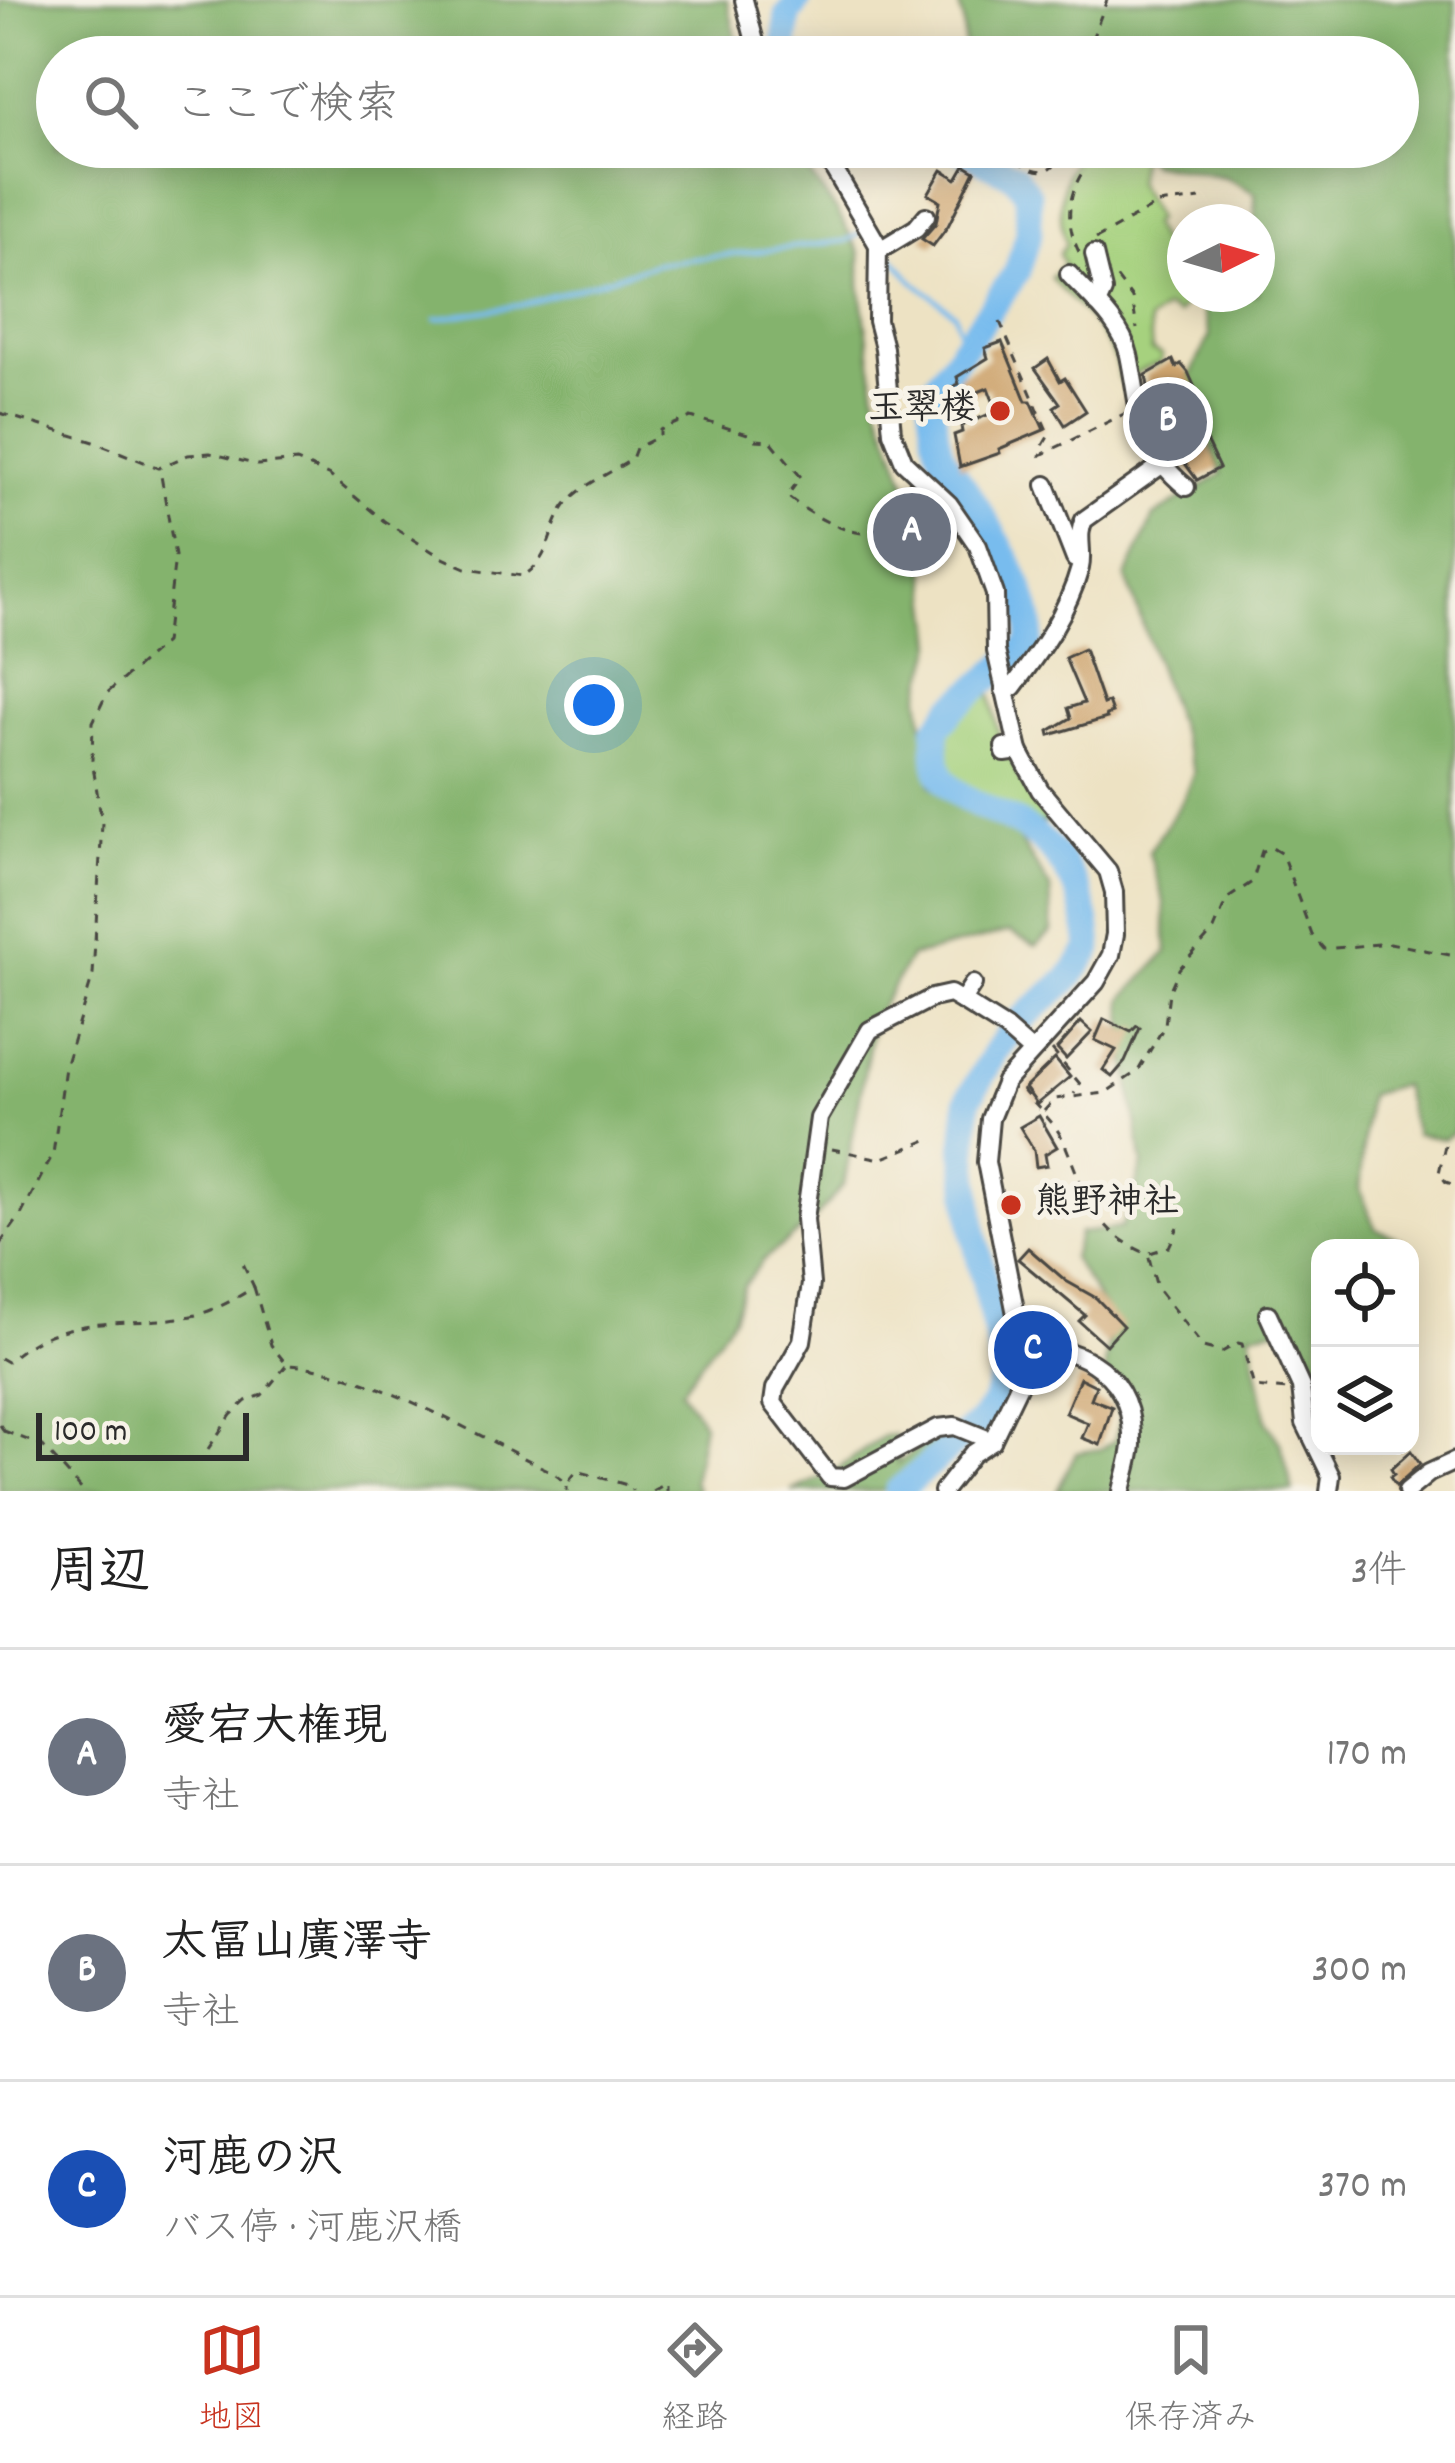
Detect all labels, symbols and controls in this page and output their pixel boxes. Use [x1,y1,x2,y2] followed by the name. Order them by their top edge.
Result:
[36,36,1419,168] search box
[78,69,144,135] icon: search
[174,76,399,140] text: ここで検索
[1167,204,1275,312] north arrow
[1129,377,1207,467] pin: B
[868,385,976,437] place label: 玉翠楼
[987,398,1013,424] marker: 玉翠楼
[873,487,951,577] pin: A
[564,675,624,735] your location
[1035,1179,1179,1231] place label: 熊野神社
[998,1192,1024,1218] marker: 熊野神社
[1311,1239,1419,1455] map controls
[1311,1239,1419,1347] button: locate
[994,1305,1072,1395] pin: C
[1311,1347,1419,1455] button: layers
[36,1407,249,1460] scale bar
[54,1410,127,1457] text: 100 m
[48,1540,150,1612] text: 周辺
[1351,1547,1407,1602] text: 3件
[162,1698,387,1762] text: 愛宕大権現
[76,1729,98,1784] text: A
[1327,1729,1407,1784] text: 170 m
[162,1772,240,1827] text: 寺社
[162,1914,432,1978] text: 太冨山廣澤寺
[78,1945,96,2000] text: B
[1311,1945,1407,2000] text: 300 m
[162,1988,240,2043] text: 寺社
[162,2130,342,2194] text: 河鹿の沢
[77,2161,97,2216] text: C
[1318,2161,1407,2216] text: 370 m
[162,2204,462,2259] text: バス停 · 河鹿沢橋
[199,2317,265,2444] tab: 地図
[662,2317,728,2444] tab: 経路
[1125,2317,1257,2444] tab: 保存済み

